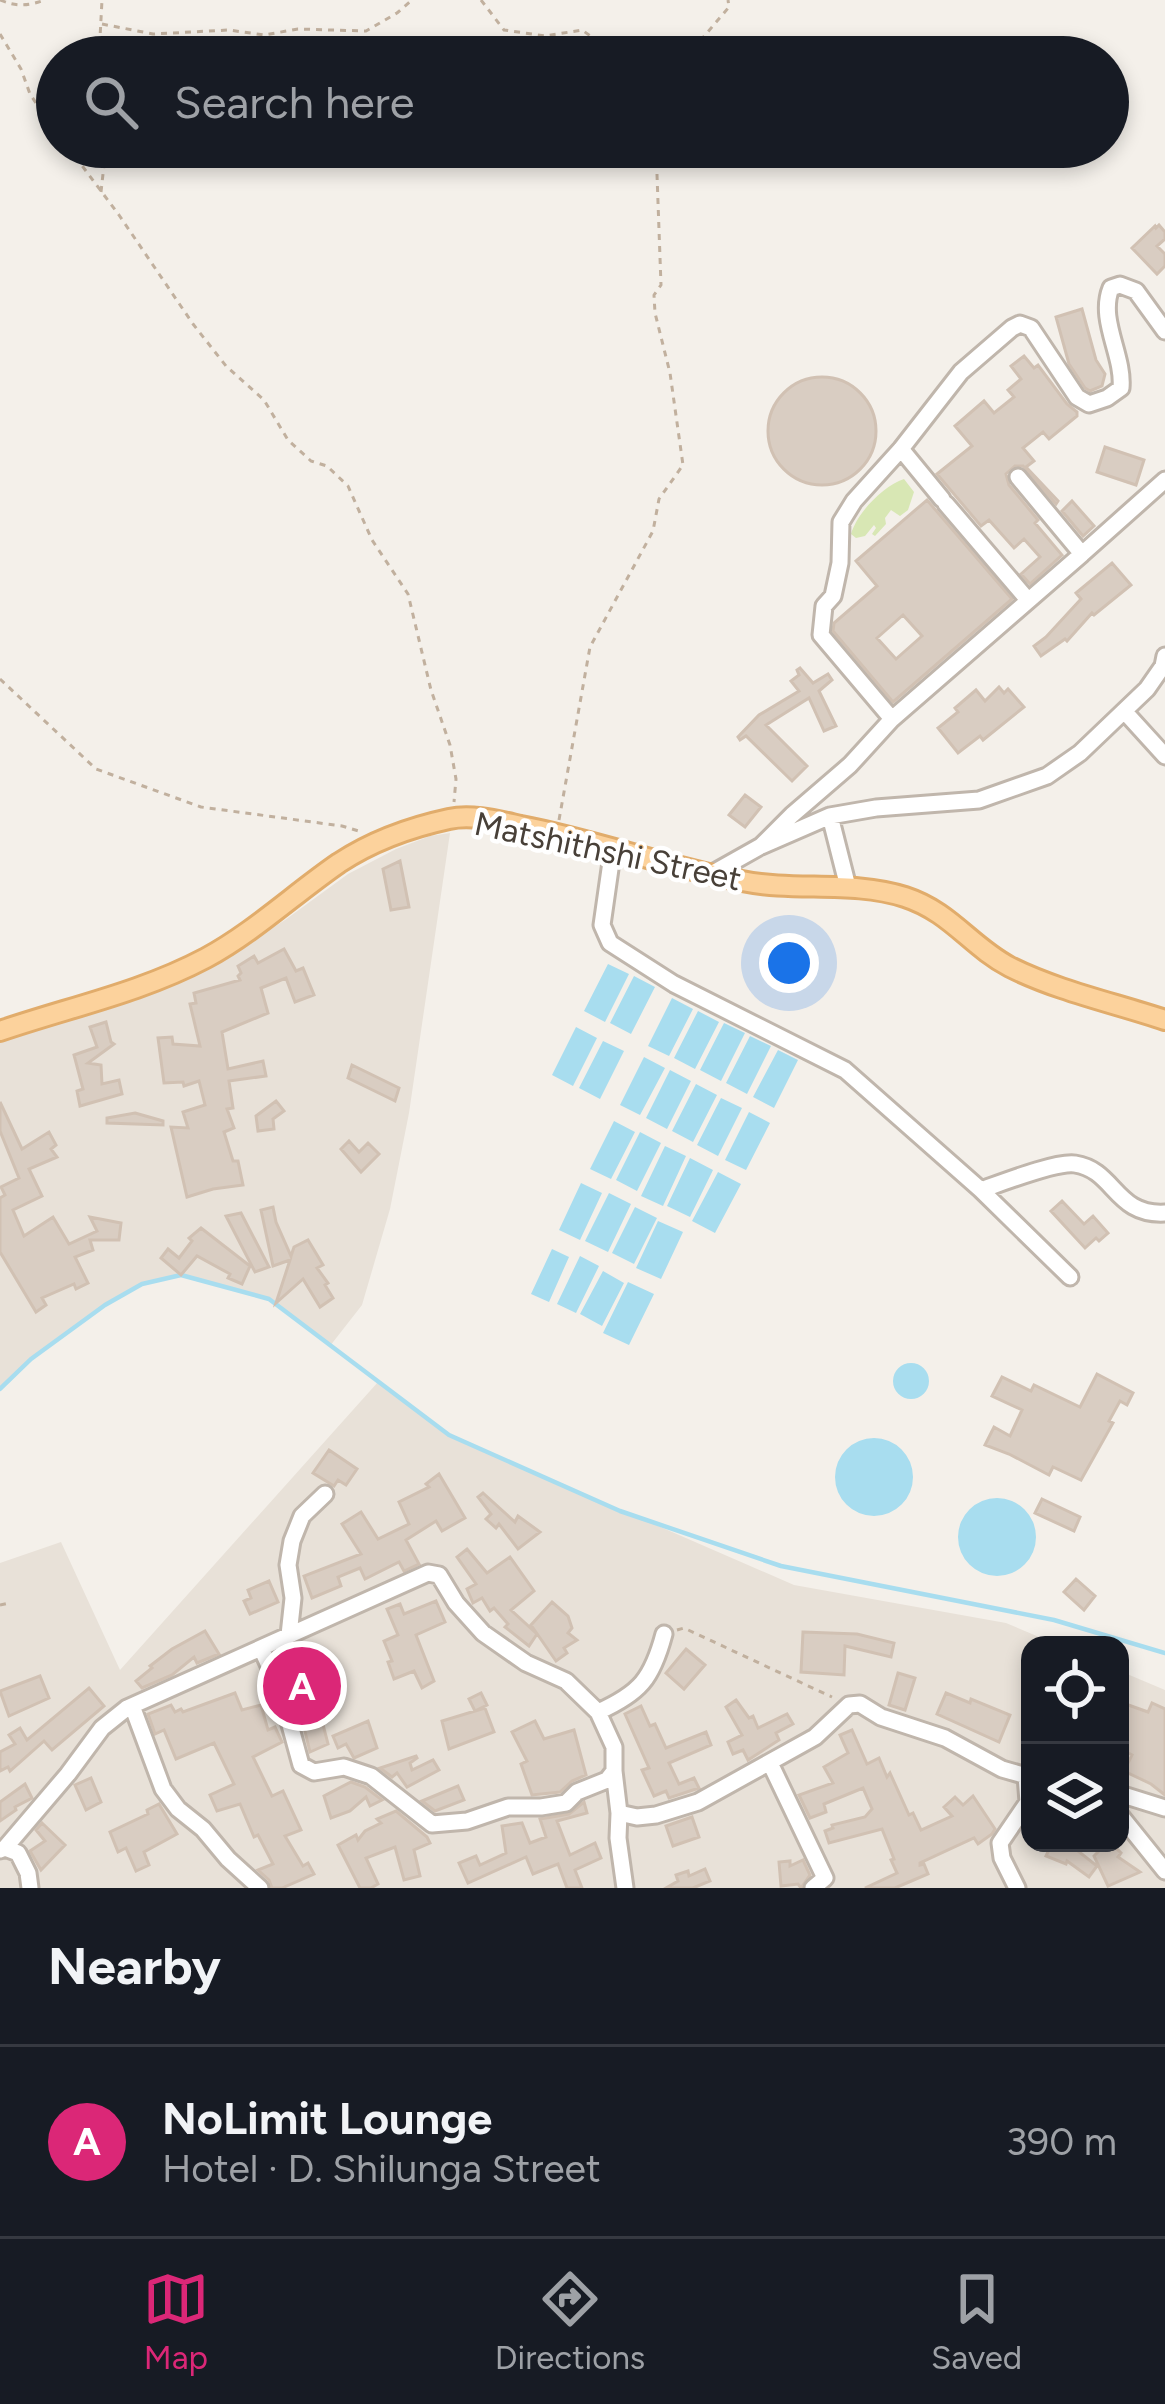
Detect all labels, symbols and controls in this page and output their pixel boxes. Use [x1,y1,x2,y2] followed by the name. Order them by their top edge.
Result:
[36,36,1129,168] search box
[78,69,144,135] icon: search
[174,75,414,129] text: Search here
[471,804,745,898] street label: Matshithshi Street
[759,933,819,993] your location
[1021,1636,1129,1852] map controls
[1021,1636,1129,1744] button: locate
[263,1641,341,1731] pin: A
[1021,1744,1129,1852] button: layers
[48,1936,221,1997] text: Nearby
[162,2091,492,2145] text: NoLimit Lounge
[73,2118,101,2165] text: A
[1006,2118,1117,2165] text: 390 m
[162,2145,601,2192] text: Hotel · D. Shilunga Street
[143,2266,209,2377] tab: Map
[495,2266,645,2377] tab: Directions
[931,2266,1022,2377] tab: Saved

